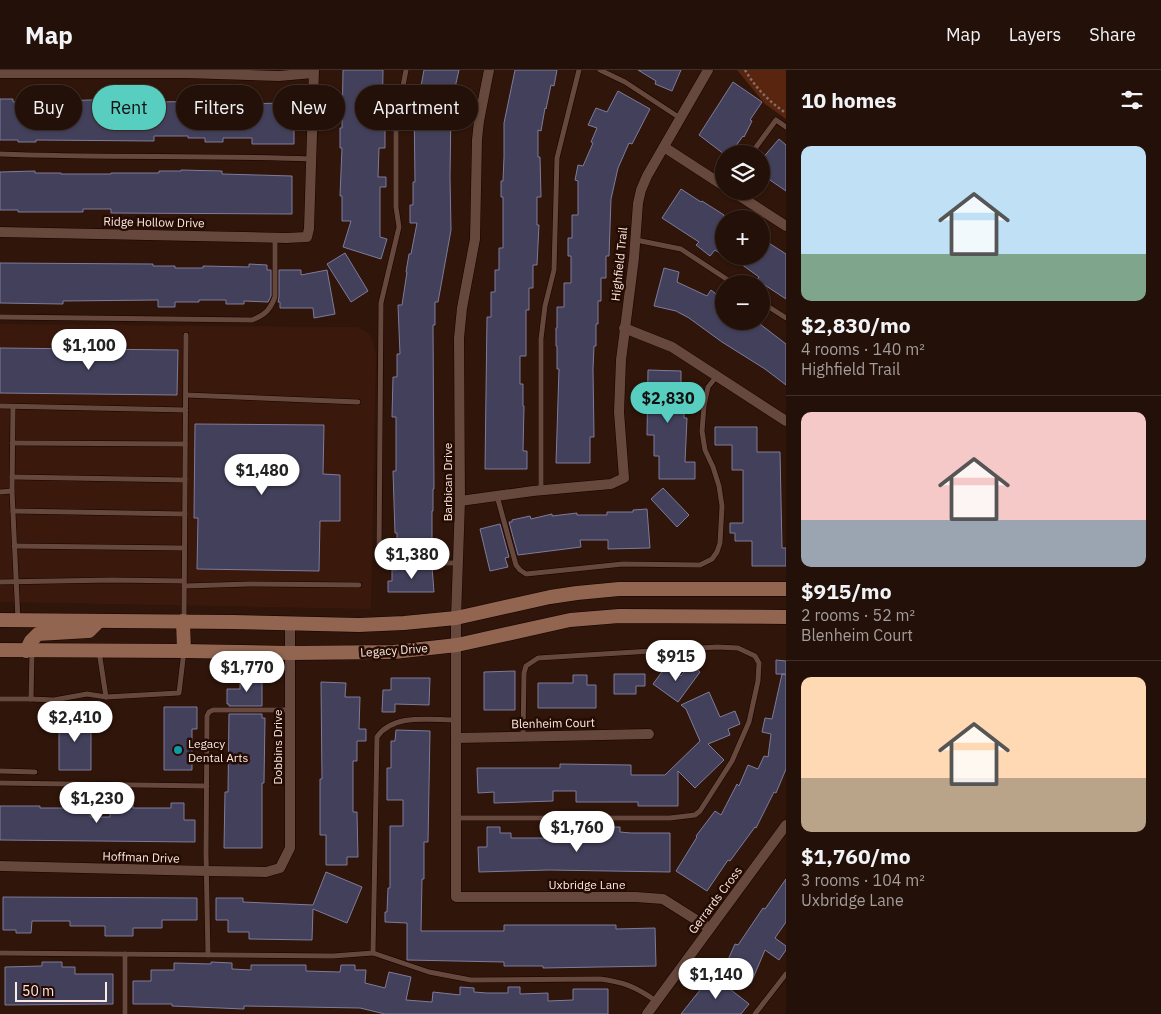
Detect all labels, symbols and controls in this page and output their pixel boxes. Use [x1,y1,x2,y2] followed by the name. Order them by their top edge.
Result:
[25,19,73,51] text: Map
[946,23,981,46] text: Map
[1009,23,1061,46] text: Layers
[1089,23,1136,46] text: Share
[15,85,82,130] chip: Buy
[92,85,166,130] chip: Rent
[176,85,263,130] chip: Filters
[273,85,345,130] chip: New
[355,85,478,130] chip: Apartment
[801,86,897,114] text: 10 homes
[1118,86,1146,114] icon: filters
[715,145,770,330] map controls
[715,145,770,200] button: layers
[929,179,1019,269] icon: home
[715,210,770,265] button: +
[103,214,205,230] street label: Ridge Hollow Drive
[608,226,630,302] street label: Highfield Trail
[715,275,770,330] button: −
[801,311,911,339] text: $2,830/mo
[48,328,130,371] pin: $1,100
[63,335,115,355] text: $1,100
[801,339,925,359] text: 4 rooms · 140 m²
[801,359,900,379] text: Highfield Trail
[627,382,709,424] pin: $2,830
[642,388,694,408] text: $2,830
[440,442,455,521] street label: Barbican Drive
[929,444,1019,534] icon: home
[221,454,303,496] pin: $1,480
[236,460,288,480] text: $1,480
[371,538,453,580] pin: $1,380
[386,544,438,564] text: $1,380
[801,577,892,605] text: $915/mo
[801,605,915,625] text: 2 rooms · 52 m²
[801,625,913,645] text: Blenheim Court
[360,640,429,660] street label: Legacy Drive
[646,640,706,682] pin: $915
[657,646,695,666] text: $915
[206,650,288,693] pin: $1,770
[221,657,273,677] text: $1,770
[34,700,116,743] pin: $2,410
[49,707,101,727] text: $2,410
[270,709,285,785] street label: Dobbins Drive
[929,709,1019,799] icon: home
[511,715,595,731] street label: Blenheim Court
[188,736,249,765] place label: Legacy Dental Arts
[172,744,184,756] marker: Legacy Dental Arts
[56,782,138,824] pin: $1,230
[71,788,123,808] text: $1,230
[536,810,618,853] pin: $1,760
[551,817,603,837] text: $1,760
[801,842,911,870] text: $1,760/mo
[102,848,180,866] street label: Hoffman Drive
[685,863,745,937] street label: Gerrards Cross
[801,870,925,890] text: 3 rooms · 104 m²
[548,877,626,892] street label: Uxbridge Lane
[801,890,904,910] text: Uxbridge Lane
[675,958,757,1000] pin: $1,140
[690,964,742,984] text: $1,140
[15,979,108,1002] scale bar
[22,982,54,1000] text: 50 m

